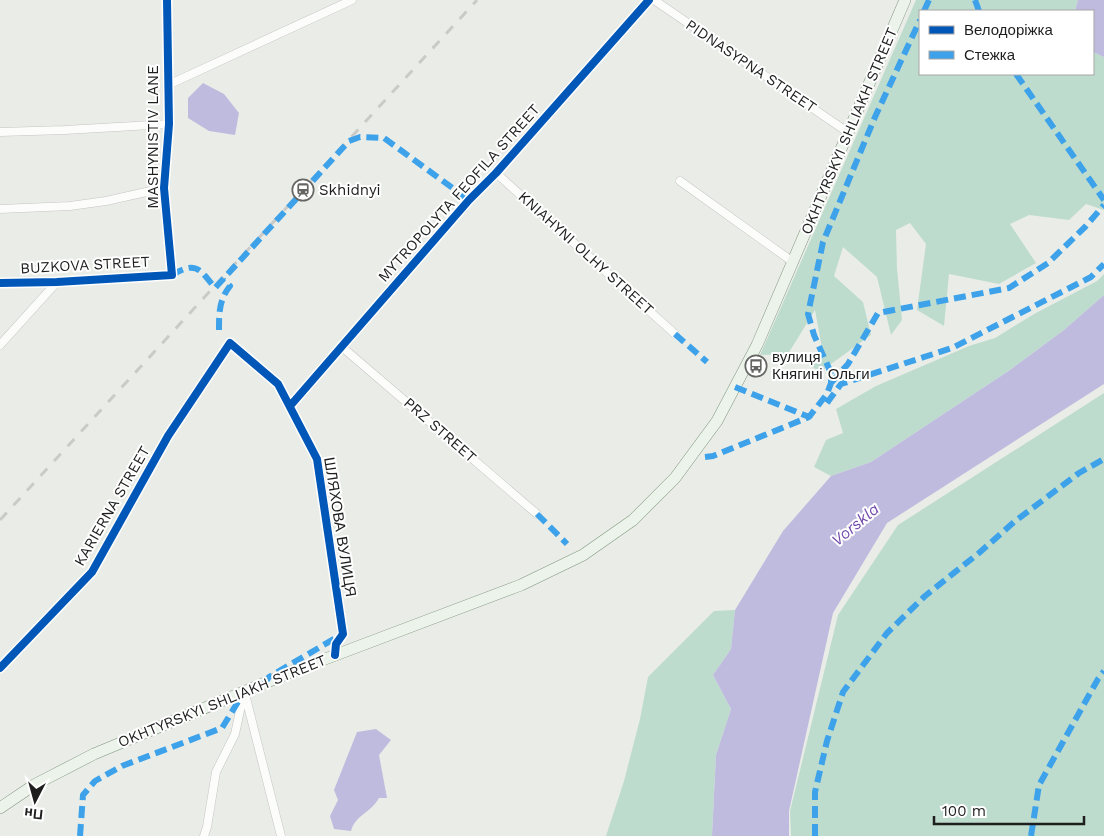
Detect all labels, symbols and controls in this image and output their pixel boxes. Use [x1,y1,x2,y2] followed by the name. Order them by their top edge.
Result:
[919,10,1094,75] legend
[682,16,820,116] street label: PIDNASYPNA STREET
[964,21,1053,39] text: Велодоріжка
[797,25,901,237] street label: OKHTYRSKYI SHLIAKH STREET
[964,46,1016,64] text: Стежка
[144,65,162,209] street label: MASHYNISTIV LANE
[374,100,544,286] street label: MYTROPOLYTA FEOFILA STREET
[291,178,315,202] station icon: Skhidnyi
[319,181,381,199] place label: Skhidnyi
[515,188,657,318] street label: KNIAHYNI OLHY STREET
[20,253,150,277] street label: BUZKOVA STREET
[772,348,870,383] place label: вулиця Княгині Ольги
[744,354,768,378] bus stop icon: вулиця Княгині Ольги
[400,394,480,466] street label: PRZ STREET
[70,443,154,569] street label: KARIERNA STREET
[320,456,360,598] street label: ШЛЯХОВА ВУЛИЦЯ
[828,499,883,550] water label: Vorskla
[115,651,329,751] street label: OKHTYRSKYI SHLIAKH STREET
[10,776,60,826] north arrow
[934,794,1084,826] scale bar
[942,802,986,820] text: 100 m
[24,805,44,823] text: Пн

